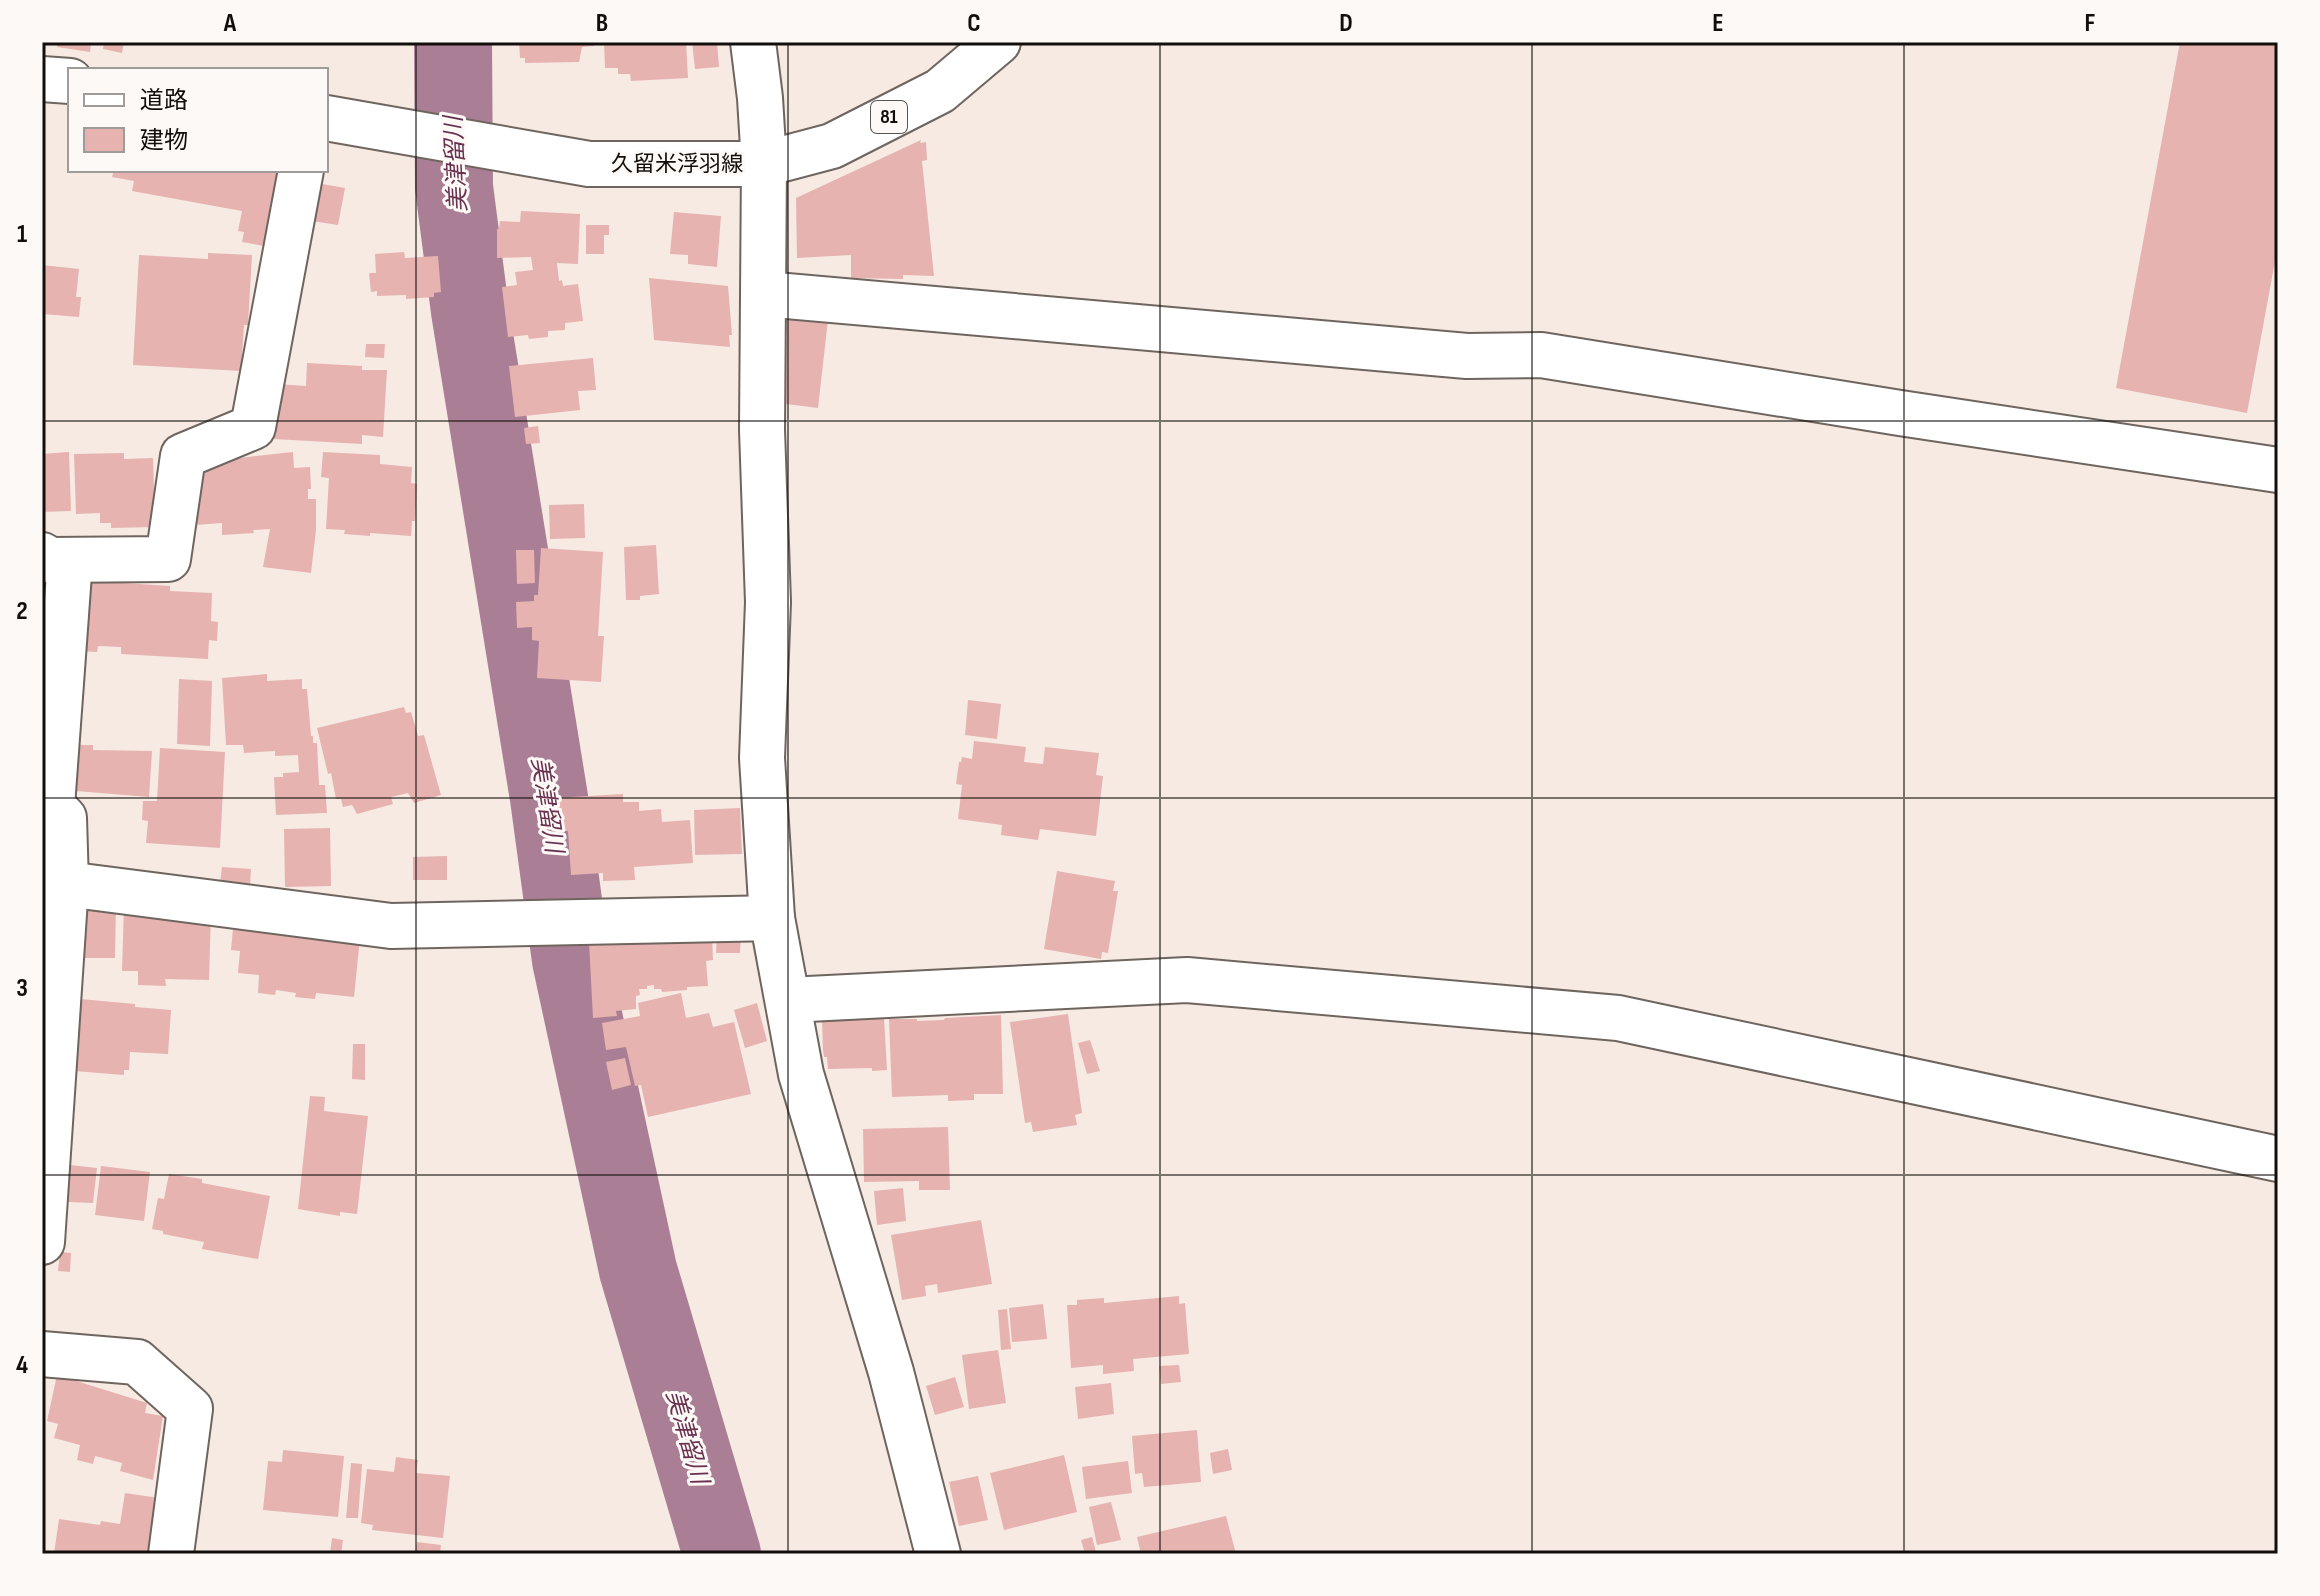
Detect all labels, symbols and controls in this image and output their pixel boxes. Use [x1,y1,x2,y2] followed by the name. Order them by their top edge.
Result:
[223,8,237,39] text: A
[596,8,608,39] text: B
[967,8,981,39] text: C
[1339,8,1353,39] text: D
[1712,8,1724,39] text: E
[2085,8,2096,39] text: F
[68,68,328,172] legend
[140,86,188,115] text: 道路
[871,101,907,133] road number: 81
[439,112,473,213] water label: 美津留川
[140,126,188,155] text: 建物
[611,151,743,178] street label: 久留米浮羽線
[17,219,27,250] text: 1
[16,596,28,627] text: 2
[525,755,569,858] water label: 美津留川
[16,973,28,1004] text: 3
[16,1350,28,1381] text: 4
[660,1387,715,1490] water label: 美津留川

